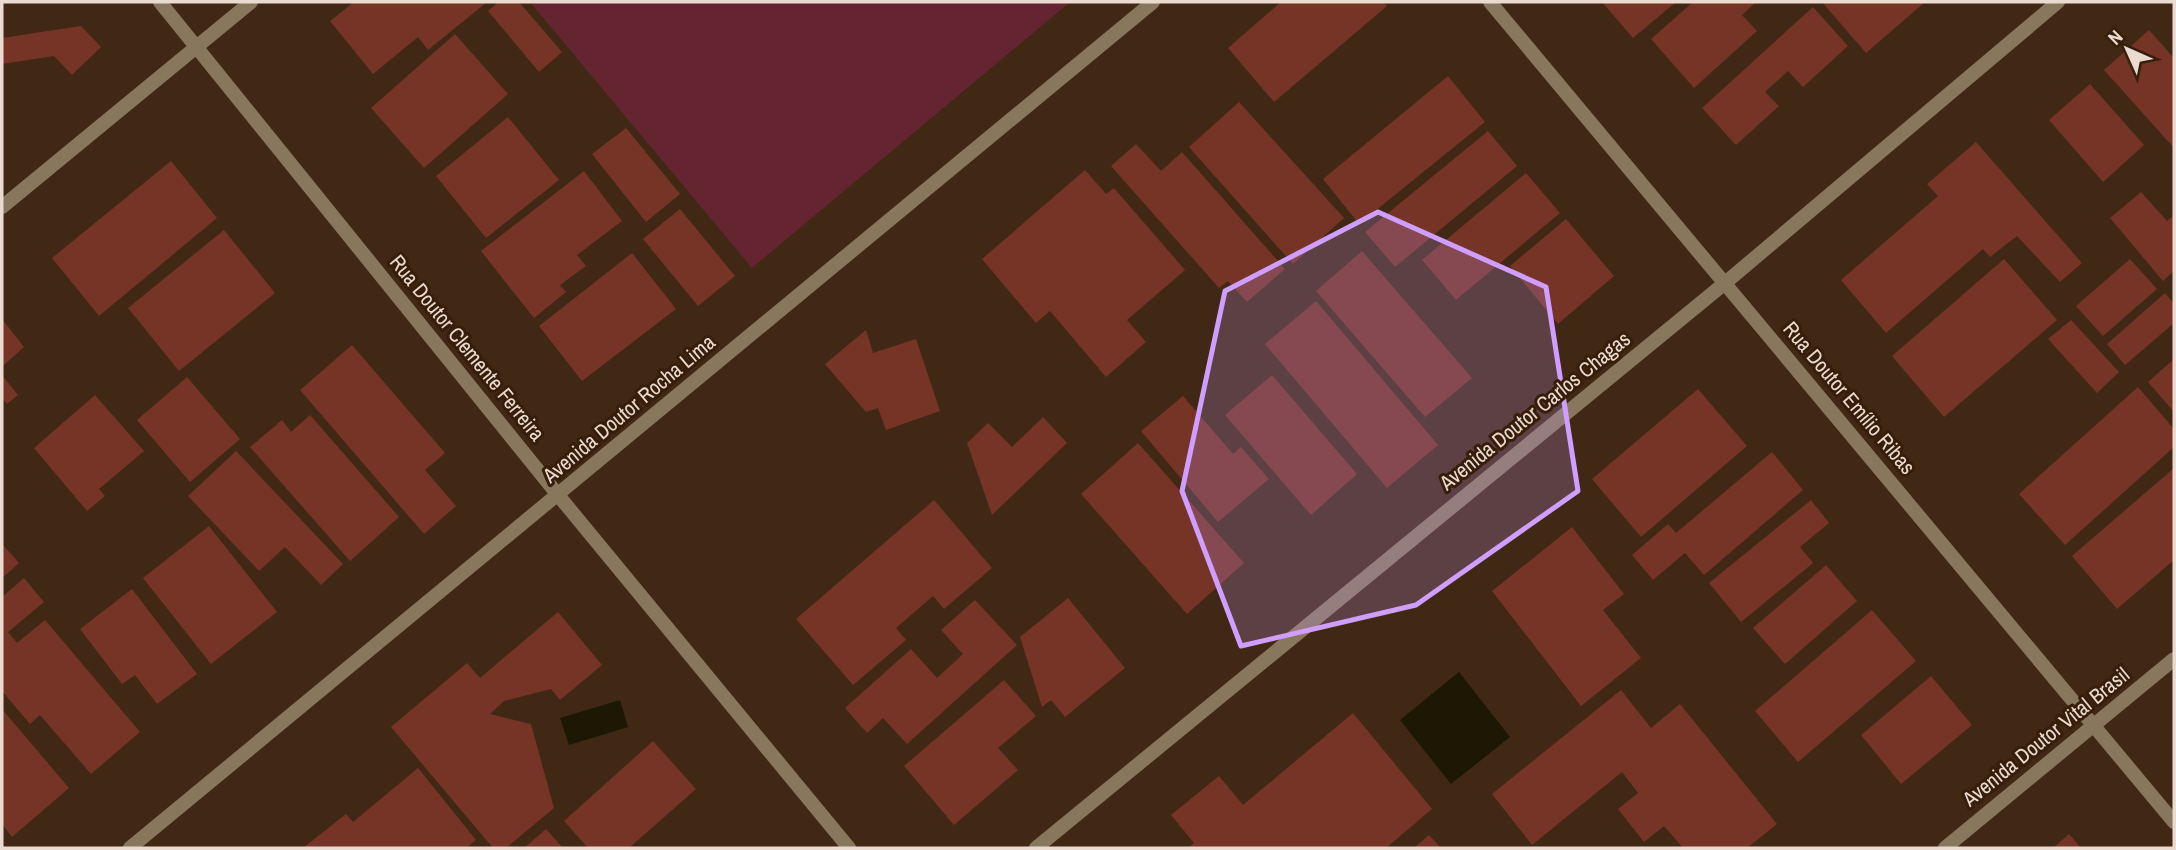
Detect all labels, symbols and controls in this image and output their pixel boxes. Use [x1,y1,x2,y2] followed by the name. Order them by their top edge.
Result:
[2092,14,2162,84] north arrow
[2102,24,2128,50] text: N
[383,249,552,447] street label: Rua Doutor Clemente Ferreira
[1777,315,1922,480] street label: Rua Doutor Emílio Ribas
[1432,324,1636,497] street label: Avenida Doutor Carlos Chagas
[535,327,721,490] street label: Avenida Doutor Rocha Lima
[1955,660,2135,814] street label: Avenida Doutor Vital Brasil

